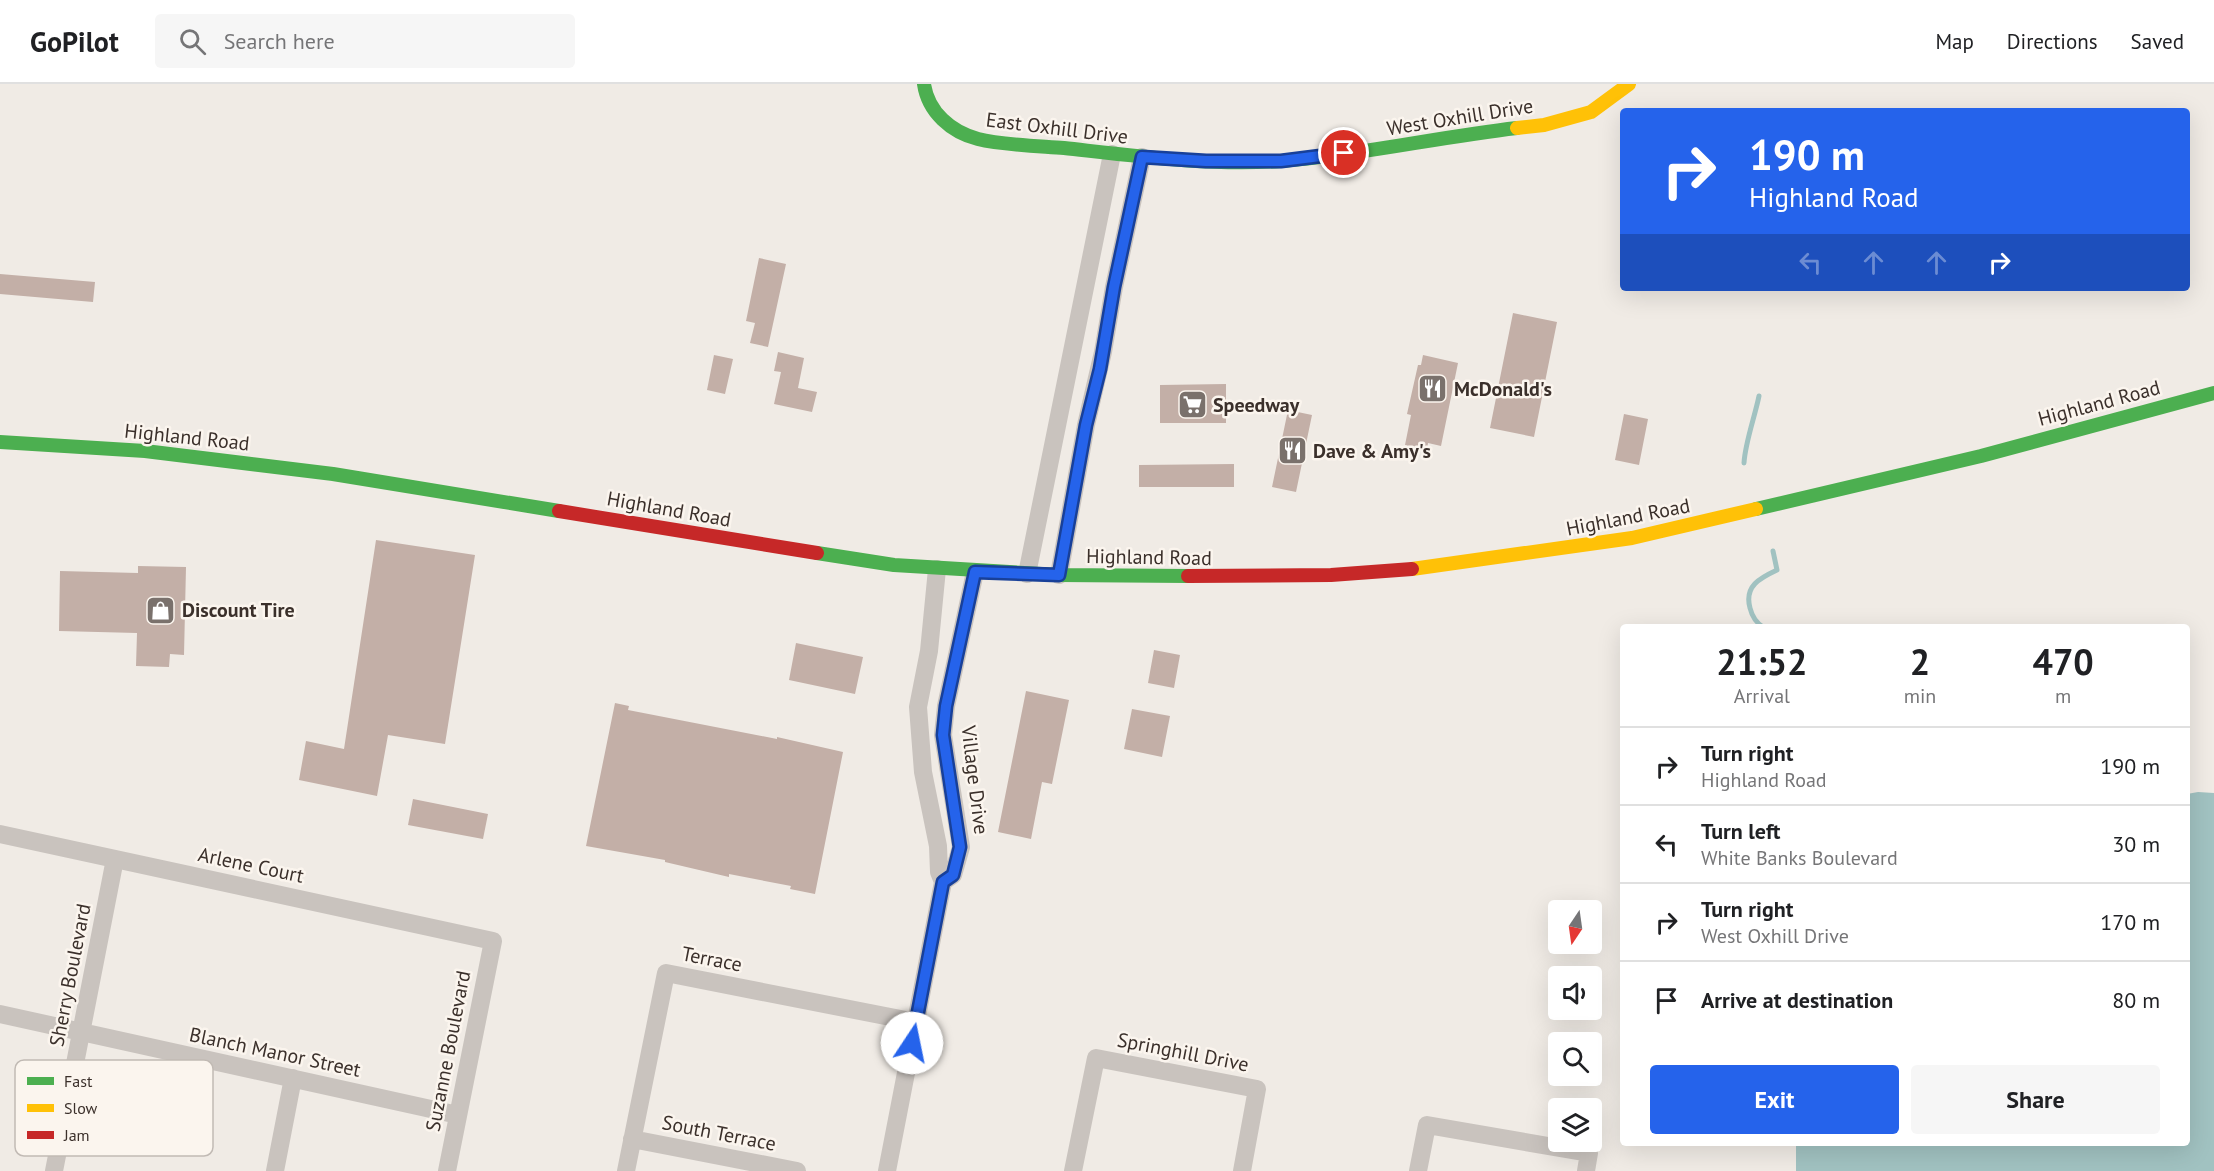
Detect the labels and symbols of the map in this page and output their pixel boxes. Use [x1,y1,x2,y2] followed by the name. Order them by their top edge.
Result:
[1385,93,1535,141] street label: West Oxhill Drive
[985,106,1129,150] street label: East Oxhill Drive
[1318,127,1369,178] pin
[1417,373,1449,405] restaurant icon: McDonald's
[2035,374,2163,432] street label: Highland Road
[1454,376,1552,402] place label: McDonald's
[1176,389,1208,421] supermarket icon: Speedway
[1213,392,1300,418] place label: Speedway
[123,418,251,456] street label: Highland Road
[1276,435,1308,467] restaurant icon: Dave & Amy's
[1313,438,1431,464] place label: Dave & Amy's
[605,485,733,533] street label: Highland Road
[1564,492,1692,542] street label: Highland Road
[1086,543,1212,571] street label: Highland Road
[145,594,177,626] shop icon: Discount Tire
[182,597,295,623] place label: Discount Tire
[955,723,995,836] street label: Village Drive
[196,841,306,889] street label: Arlene Court
[1548,900,1602,954] north arrow
[43,901,97,1049] street label: Sherry Boulevard
[680,940,744,978] street label: Terrace
[420,968,476,1134] street label: Suzanne Boulevard
[880,1011,944,1075] position arrow
[187,1021,363,1083] street label: Blanch Manor Street
[1115,1027,1251,1077] street label: Springhill Drive
[15,1060,213,1156] legend
[64,1071,93,1091] text: Fast
[64,1098,98,1118] text: Slow
[660,1109,778,1157] street label: South Terrace
[63,1125,90,1145] text: Jam

